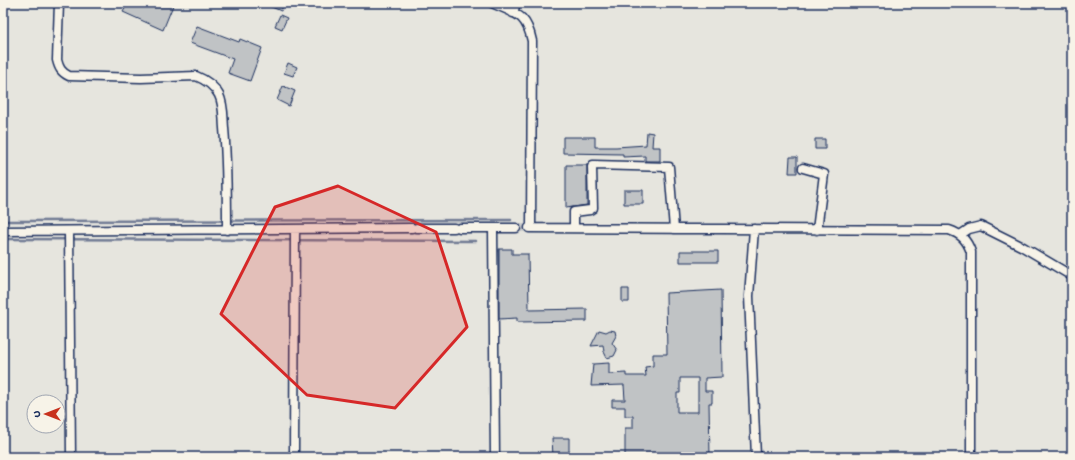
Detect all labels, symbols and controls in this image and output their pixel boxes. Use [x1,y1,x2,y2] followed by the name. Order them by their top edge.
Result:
[26,394,66,434] north arrow
[32,410,44,417] text: U

